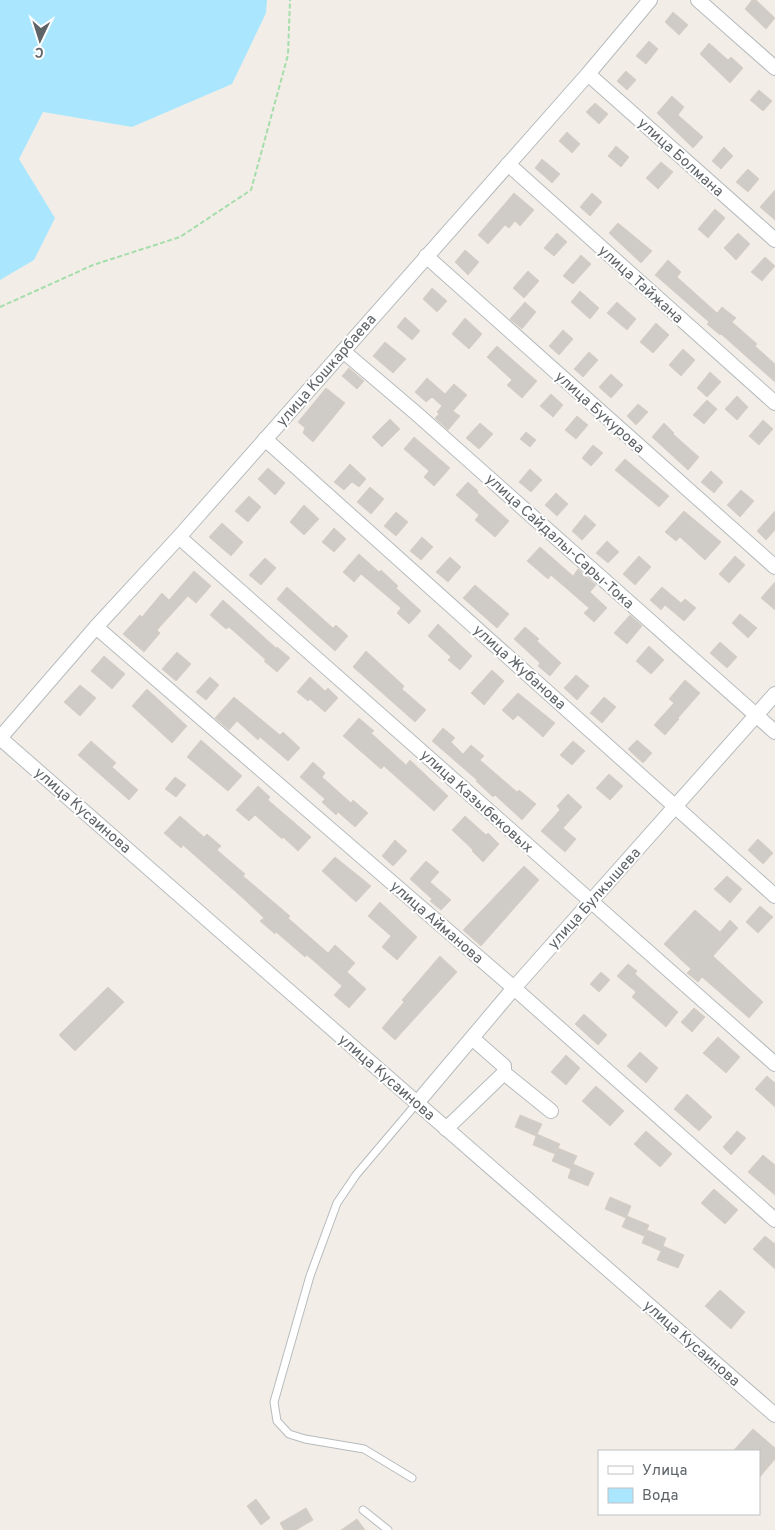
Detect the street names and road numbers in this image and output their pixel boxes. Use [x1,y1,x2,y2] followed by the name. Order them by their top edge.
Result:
[633,114,727,202] street label: улица Болмана
[593,242,687,328] street label: улица Тайжана
[273,311,381,431] street label: улица Кошкарбаева
[550,368,648,458] street label: улица Букурова
[481,470,637,614] street label: улица Сайдалы-Сары-Тока
[469,621,569,715] street label: улица Жубанова
[415,746,537,858] street label: улица Казыбековых
[30,764,134,858] street label: улица Кусаинова
[544,844,646,954] street label: улица Булкышева
[386,878,486,969] street label: улица Айманова
[334,1031,438,1125] street label: улица Кусаинова
[639,1297,743,1391] street label: улица Кусаинова

